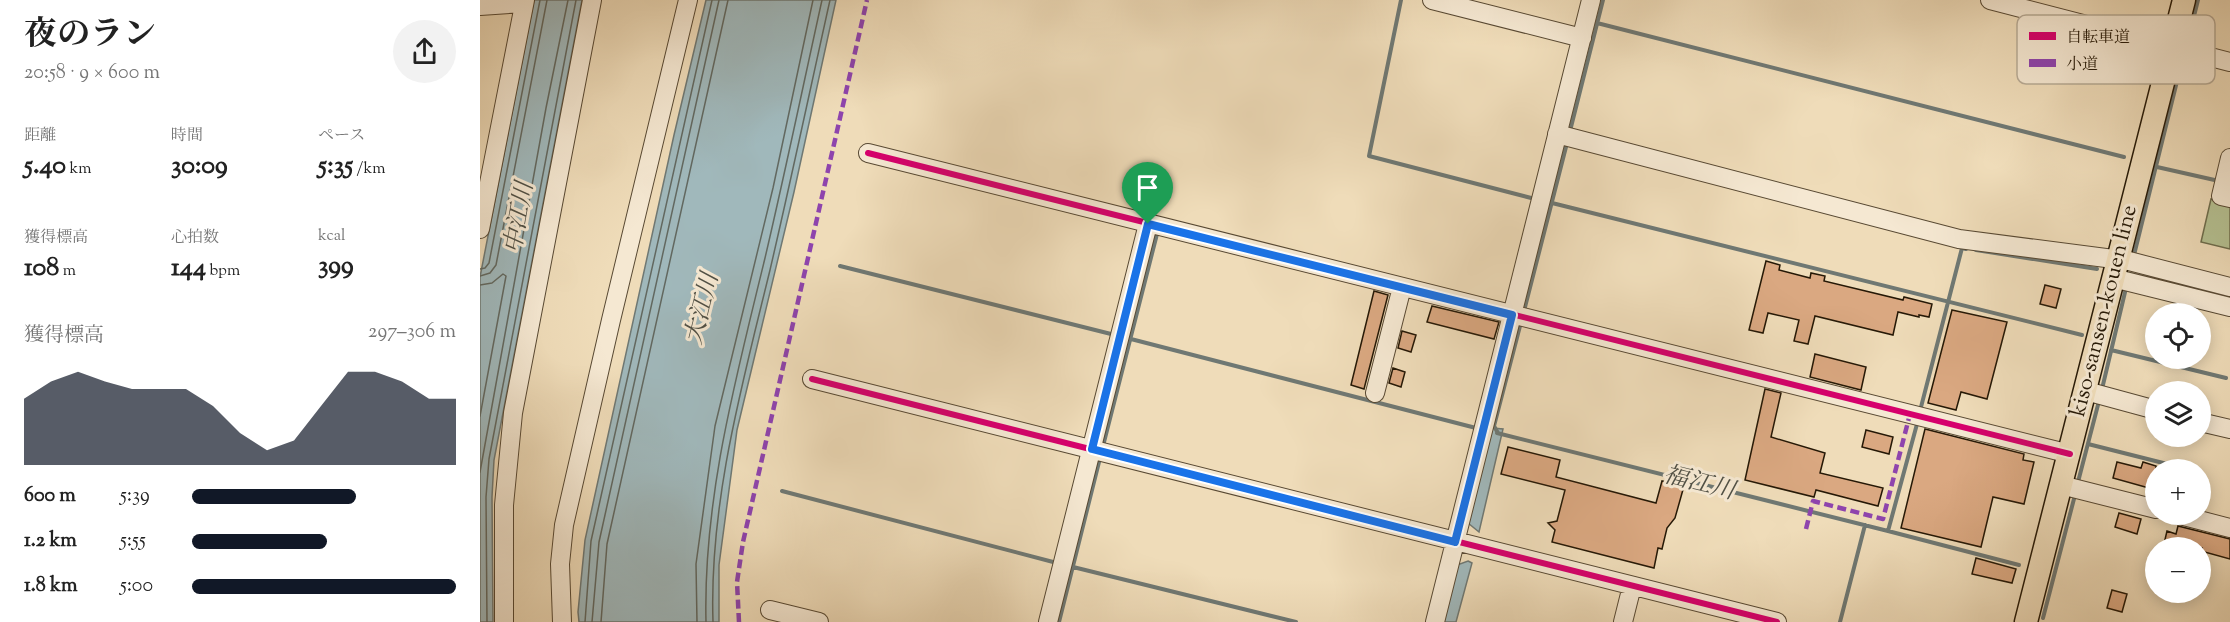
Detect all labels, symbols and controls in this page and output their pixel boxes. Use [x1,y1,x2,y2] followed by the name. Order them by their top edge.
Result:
[24,12,156,60] text: 夜のラン
[2017,15,2215,84] legend
[393,20,456,83] button: share
[2066,27,2130,50] text: 自転車道
[2066,54,2098,77] text: 小道
[24,59,160,88] text: 20:58 · 9 × 600 m
[24,125,56,148] text: 距離
[171,125,203,148] text: 時間
[318,125,365,148] text: ペース
[24,148,66,185] text: 5.40
[171,148,228,185] text: 30:09
[318,148,353,185] text: 5:35
[66,158,91,181] text: km
[353,158,385,181] text: /km
[1122,162,1173,224] pin
[1131,171,1164,204] icon: arrive
[497,177,544,256] water label: 中江川
[2063,202,2147,420] street label: kiso-sansen-kouen line
[318,225,346,248] text: kcal
[24,227,88,250] text: 獲得標高
[171,227,219,250] text: 心拍数
[318,248,354,285] text: 399
[24,250,59,287] text: 108
[171,250,206,287] text: 144
[59,260,76,283] text: m
[206,260,240,283] text: bpm
[678,267,729,348] water label: 大江川
[2145,303,2211,603] map controls
[2145,303,2211,369] button: locate
[368,318,456,347] text: 297–306 m
[24,322,104,351] text: 獲得標高
[2145,381,2211,447] button: layers
[1660,459,1741,510] water label: 福江川
[2145,459,2211,525] button: +
[24,482,76,511] text: 600 m
[120,482,150,511] text: 5:39
[24,527,77,556] text: 1.2 km
[120,527,146,556] text: 5:55
[2145,537,2211,603] button: −
[24,572,78,601] text: 1.8 km
[120,572,153,601] text: 5:00

